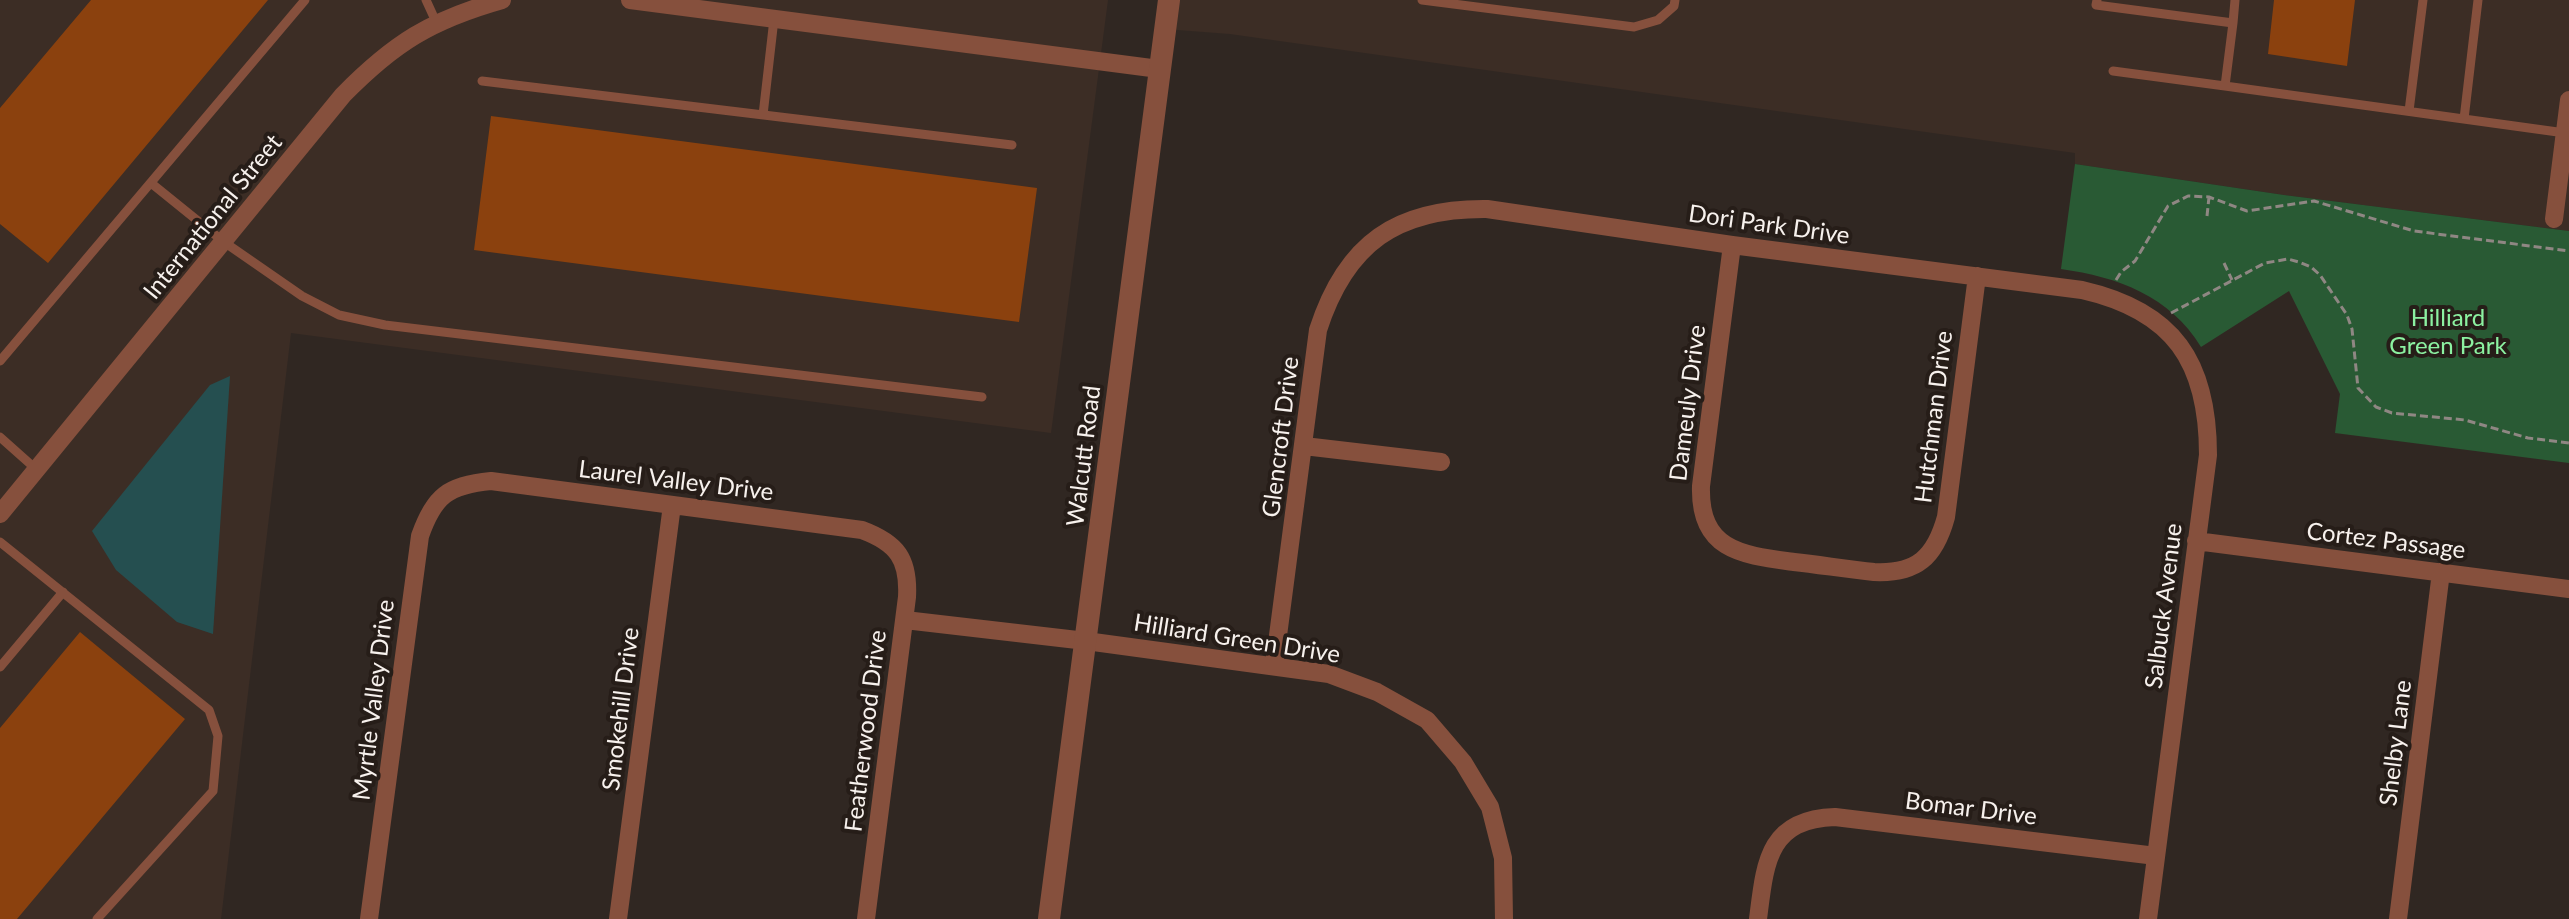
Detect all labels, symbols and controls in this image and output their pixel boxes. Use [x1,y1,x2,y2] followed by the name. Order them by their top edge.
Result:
[138,129,288,305] street label: International Street
[1686,199,1852,251] street label: Dori Park Drive
[2389,304,2507,360] park label: Hilliard Green Park
[1664,323,1712,483] street label: Dameuly Drive
[1909,329,1959,505] street label: Hutchman Drive
[1257,355,1305,519] street label: Glencroft Drive
[1061,384,1107,528] street label: Walcutt Road
[577,455,775,507] street label: Laurel Valley Drive
[2305,517,2467,565] street label: Cortez Passage
[2140,522,2188,690] street label: Salbuck Avenue
[347,598,401,802] street label: Myrtle Valley Drive
[1132,608,1342,670] street label: Hilliard Green Drive
[597,626,645,792] street label: Smokehill Drive
[839,628,893,834] street label: Featherwood Drive
[2374,678,2418,808] street label: Shelby Lane
[1903,787,2039,831] street label: Bomar Drive

